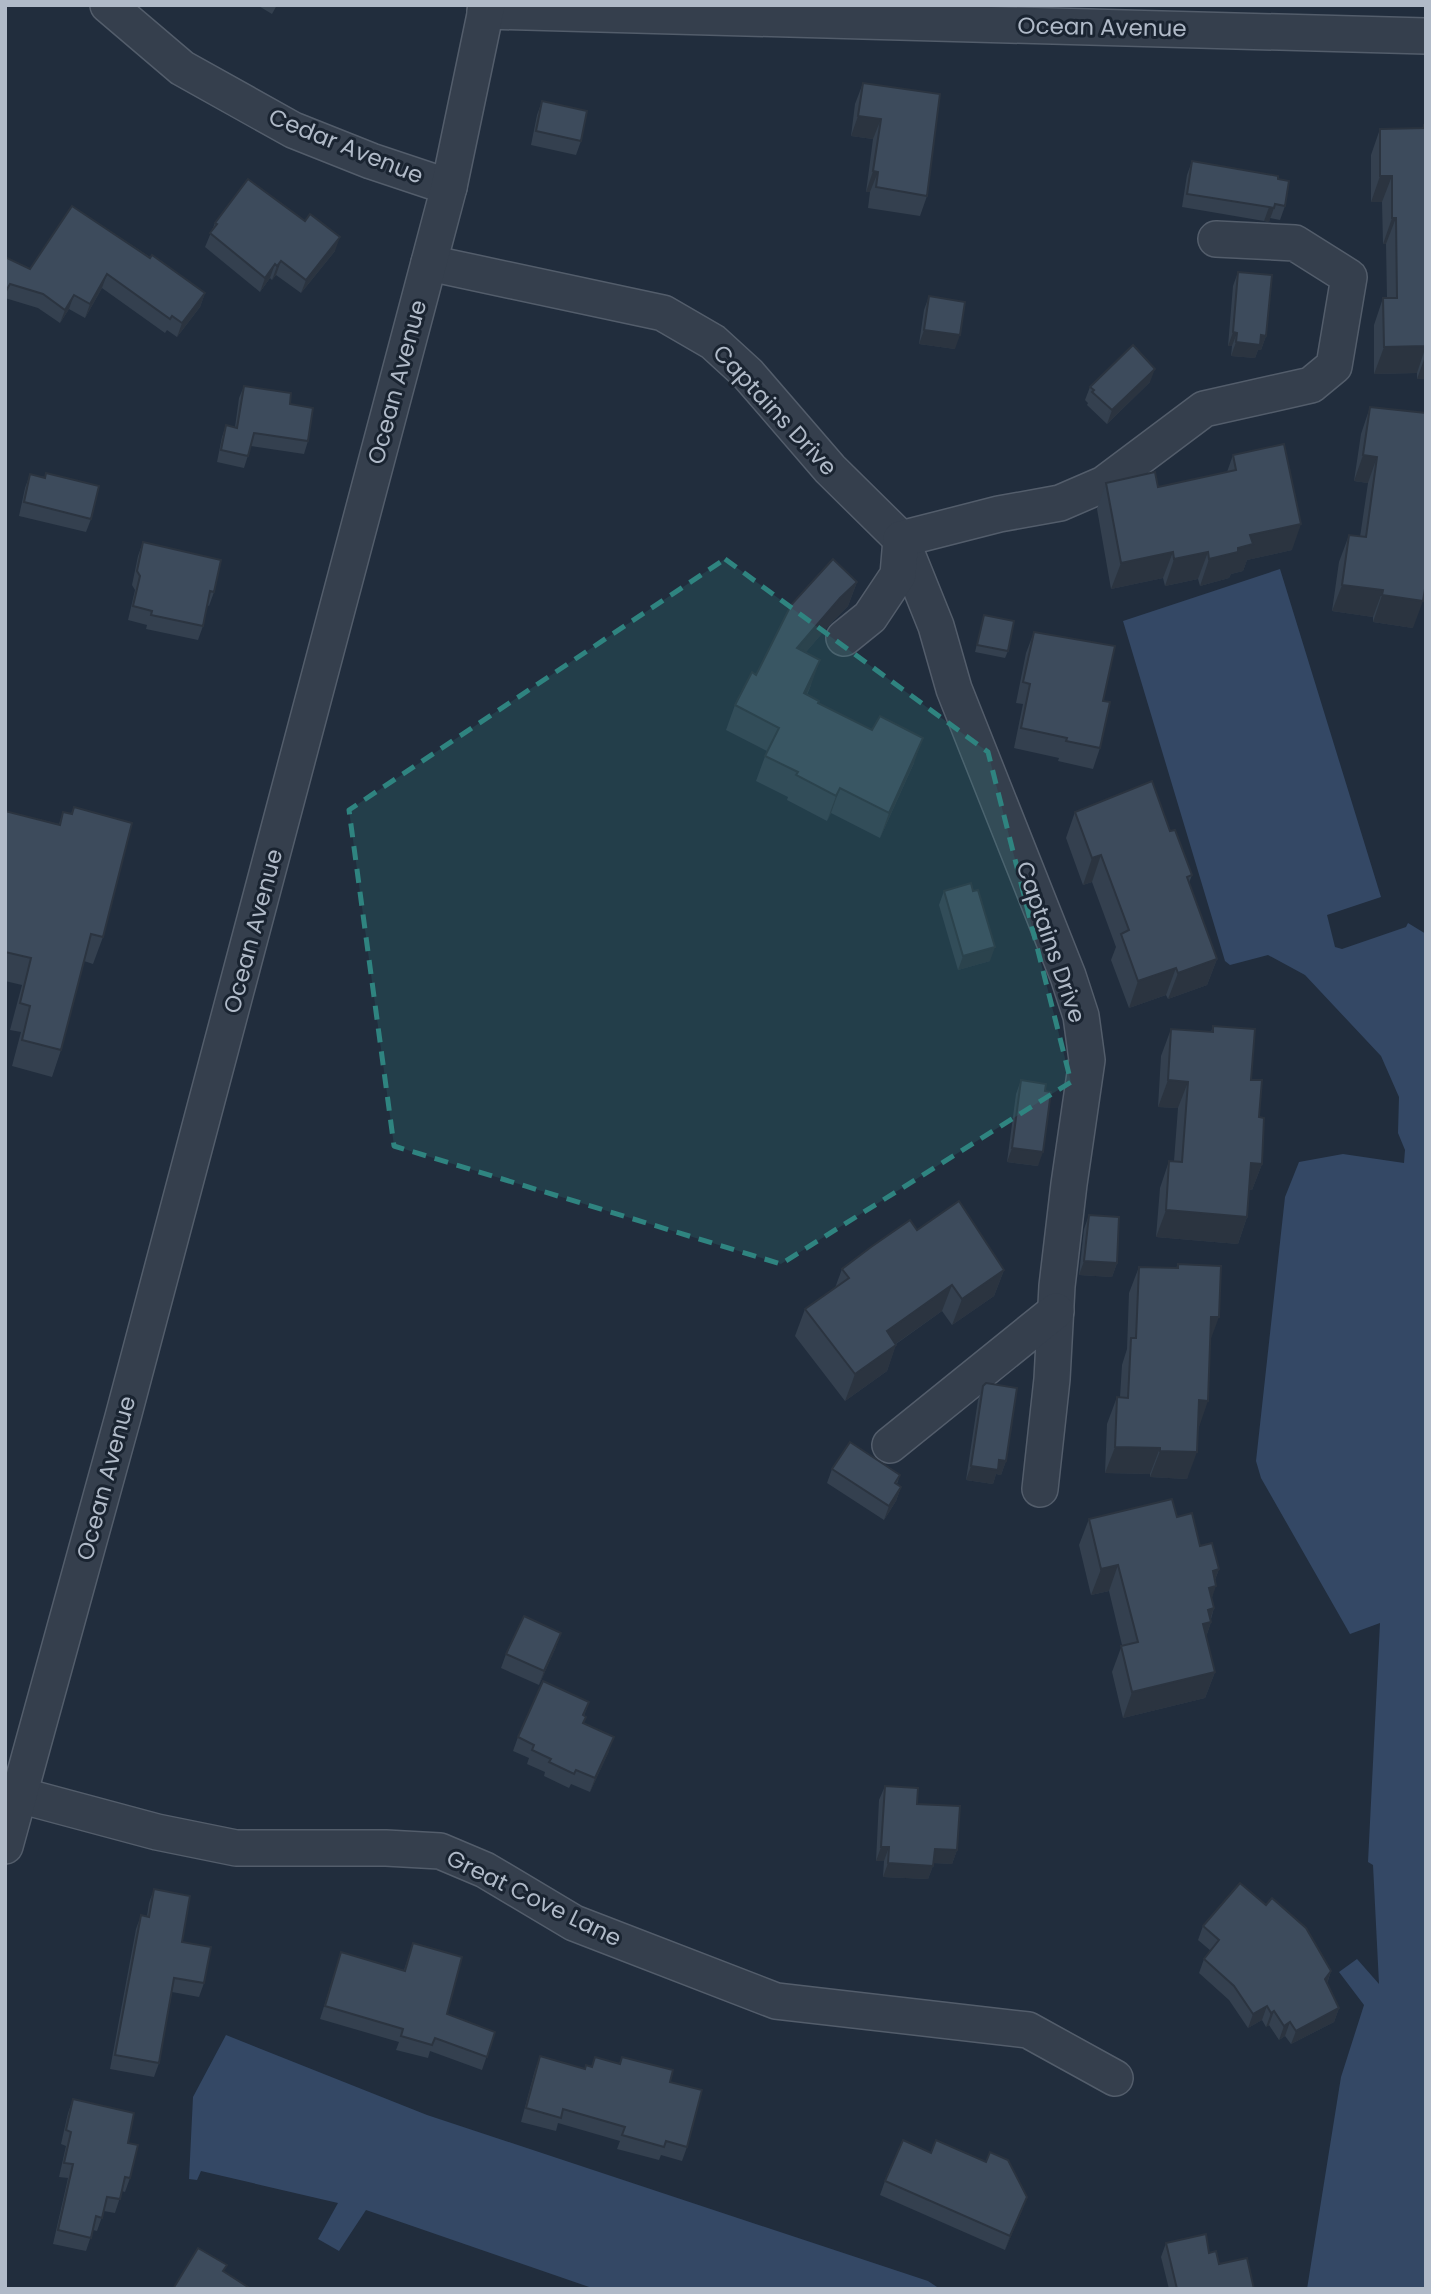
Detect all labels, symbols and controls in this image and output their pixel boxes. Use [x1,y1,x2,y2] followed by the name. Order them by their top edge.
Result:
[1017,10,1187,44] street label: Ocean Avenue
[264,100,428,192] street label: Cedar Avenue
[360,296,434,468] street label: Ocean Avenue
[706,337,844,483] street label: Captains Drive
[216,845,290,1017] street label: Ocean Avenue
[1008,857,1094,1027] street label: Captains Drive
[69,1392,143,1564] street label: Ocean Avenue
[441,1842,627,1954] street label: Great Cove Lane

